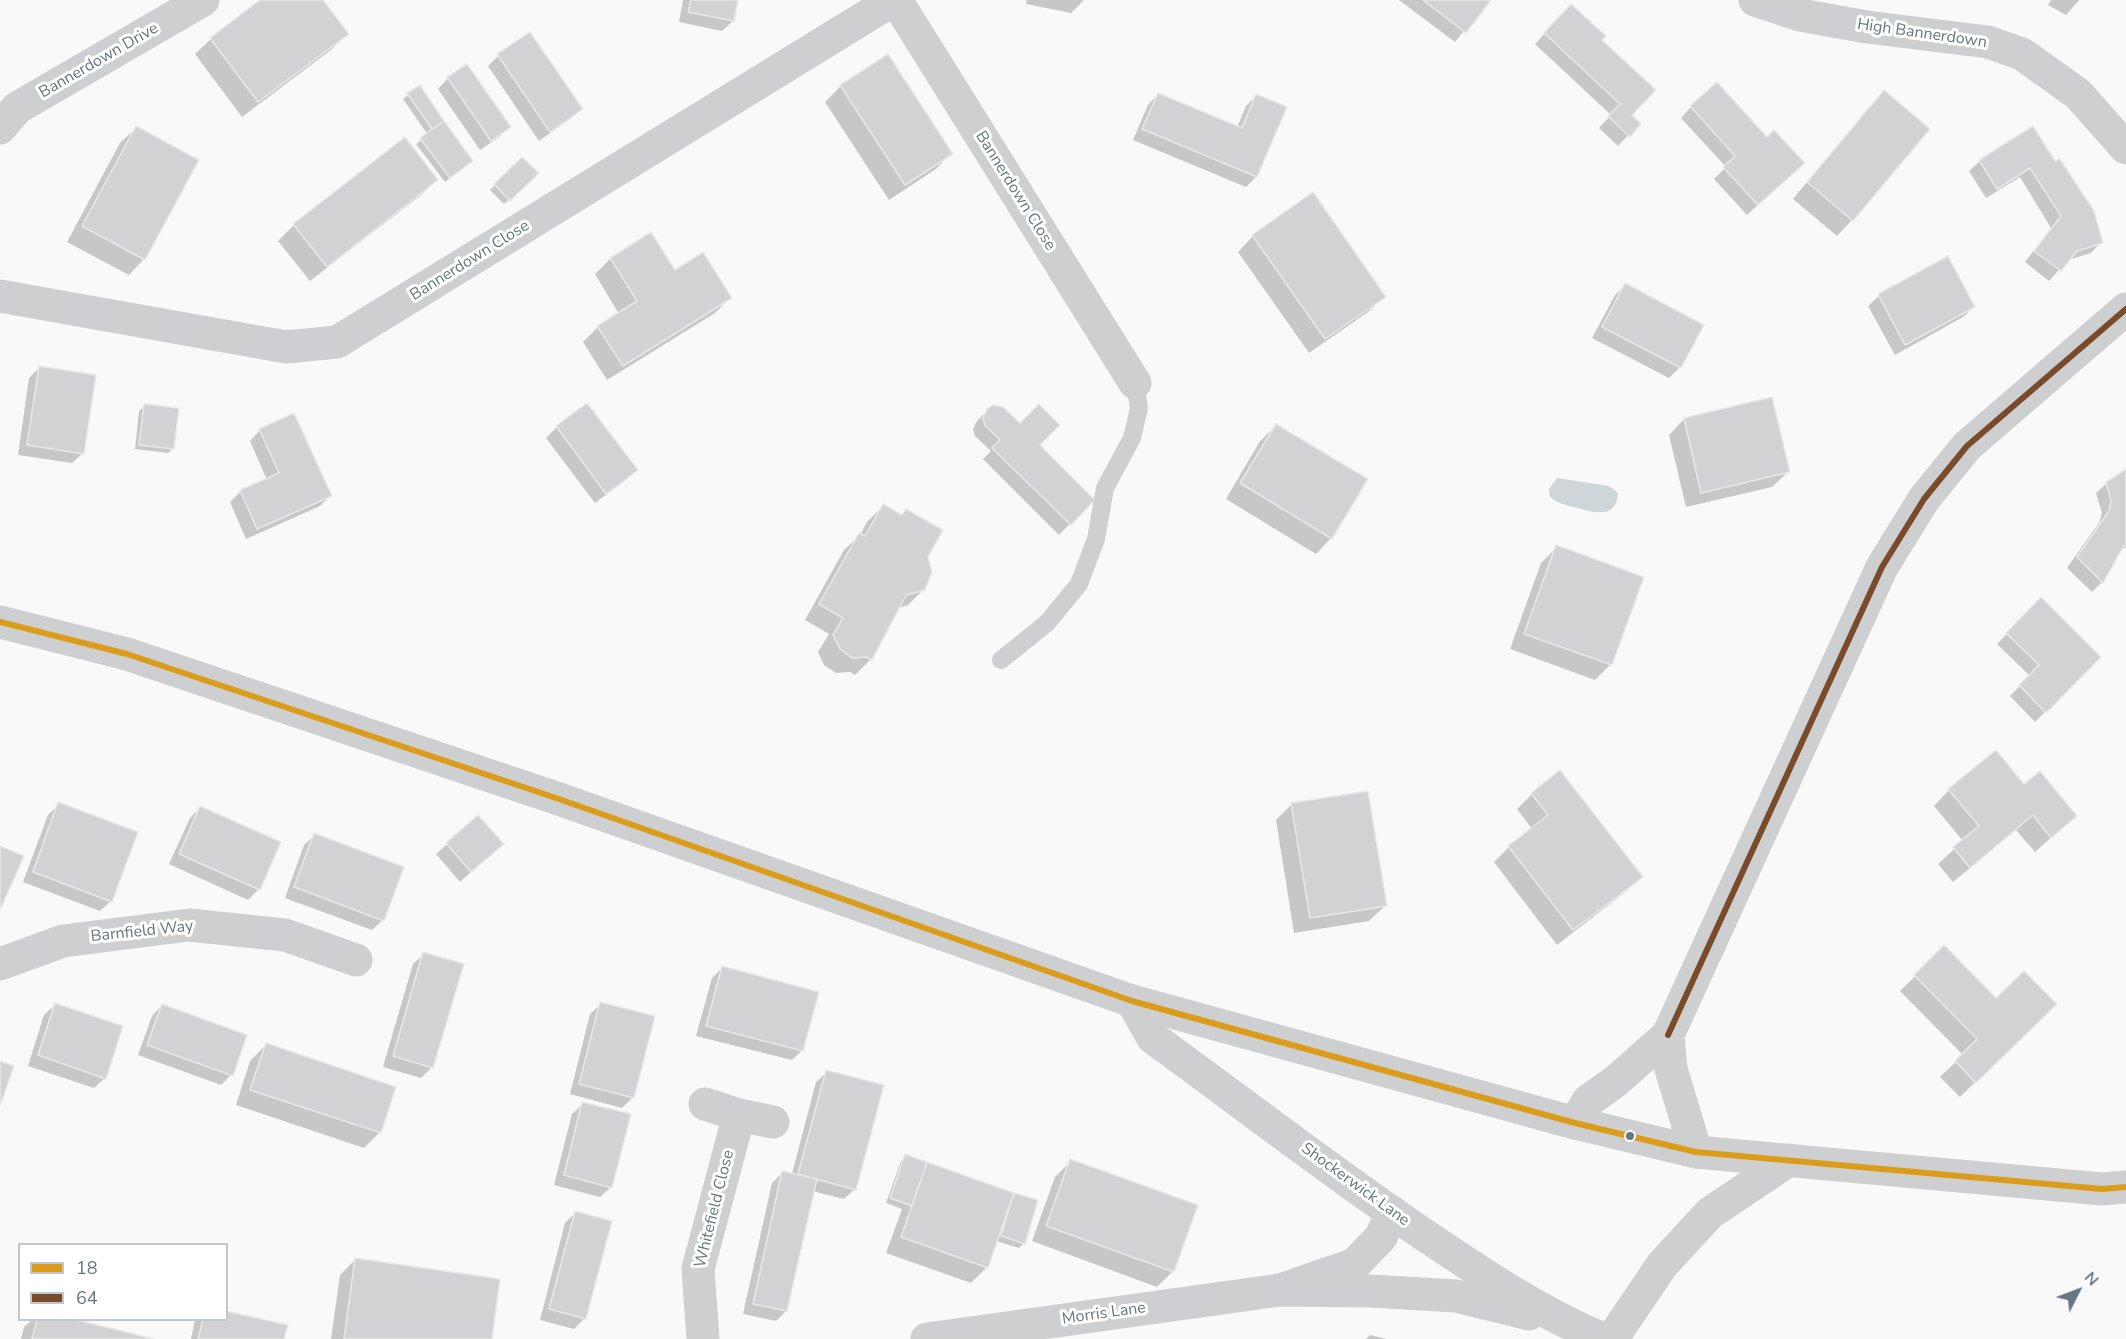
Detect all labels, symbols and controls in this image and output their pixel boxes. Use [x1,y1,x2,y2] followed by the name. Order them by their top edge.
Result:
[1856,15,1988,53] street label: High Bannerdown
[36,19,162,103] street label: Bannerdown Drive
[971,128,1059,254] street label: Bannerdown Close
[407,217,533,305] street label: Bannerdown Close
[90,917,194,947] street label: Barnfield Way
[1624,1130,1636,1142] unlabelled marker
[1297,1139,1413,1231] street label: Shockerwick Lane
[691,1148,739,1270] street label: Whitefield Close
[18,1243,228,1321] legend
[76,1256,98,1280] text: 18
[2048,1261,2108,1321] north arrow
[2079,1267,2104,1291] text: N
[76,1286,98,1310] text: 64
[1061,1299,1147,1329] street label: Morris Lane

